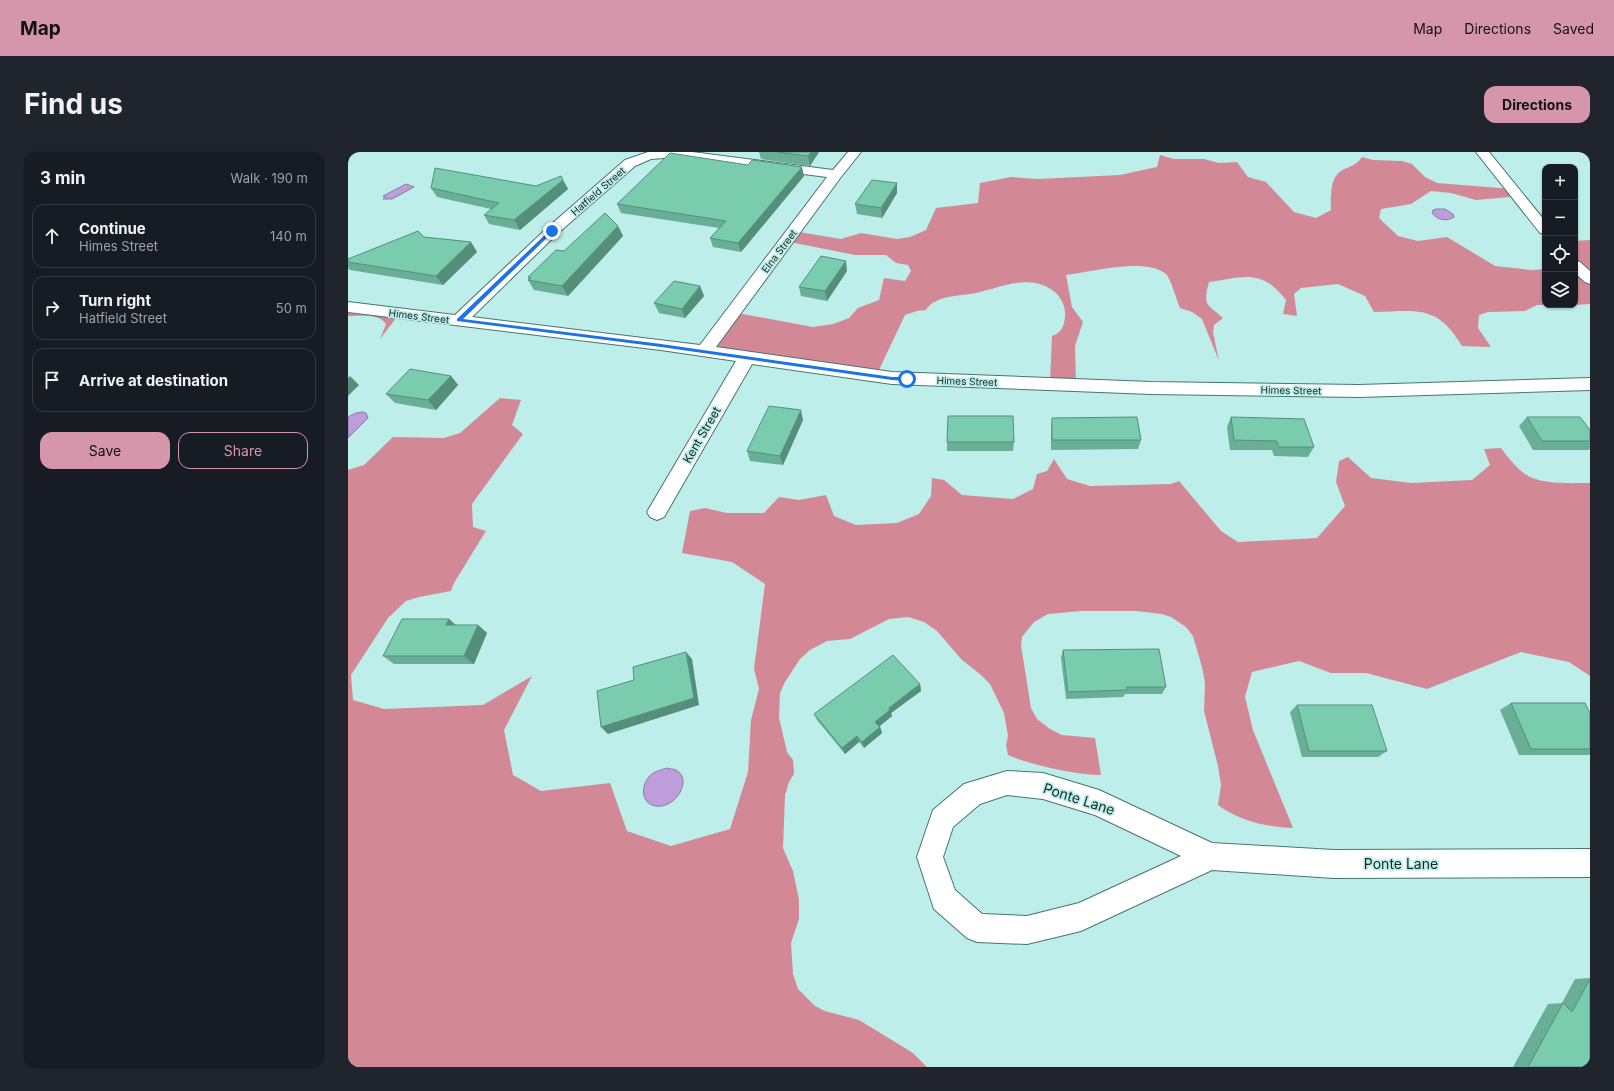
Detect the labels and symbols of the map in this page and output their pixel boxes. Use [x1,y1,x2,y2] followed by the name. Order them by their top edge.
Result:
[569,164,628,218] street label: Hatfield Street
[543,222,561,240] route end
[759,226,800,275] street label: Elna Street
[388,306,451,326] street label: Himes Street
[898,370,916,388] route start
[936,374,998,388] street label: Himes Street
[1261,383,1322,397] street label: Himes Street
[679,404,724,466] street label: Kent Street
[1041,779,1117,818] street label: Ponte Lane
[1364,855,1438,872] street label: Ponte Lane

